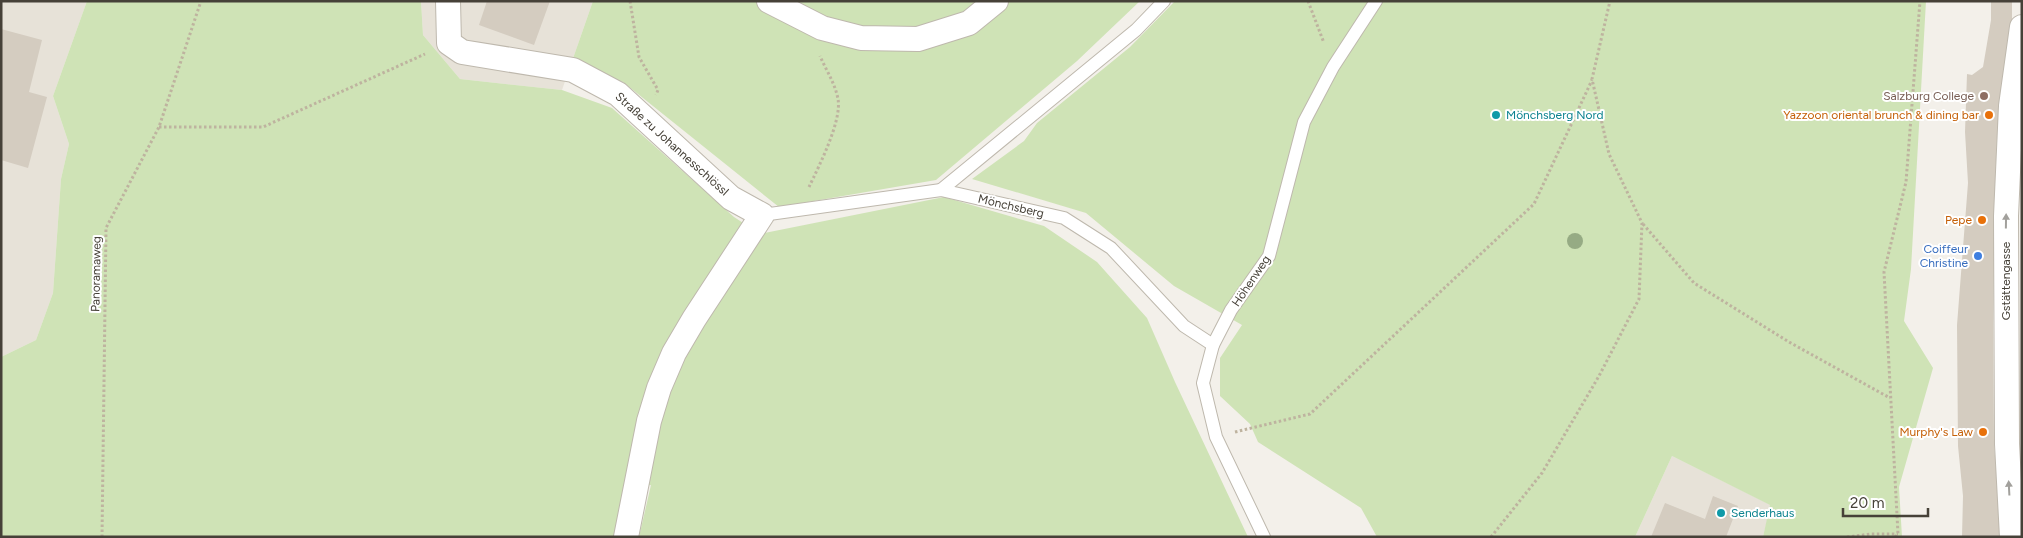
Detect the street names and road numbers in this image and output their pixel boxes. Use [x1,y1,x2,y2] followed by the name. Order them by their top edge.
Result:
[612,89,732,199] street label: Straße zu Johannesschlössl
[977,192,1045,220] street label: Mönchsberg
[88,236,104,312] street label: Panoramaweg
[1999,241,2013,320] street label: Gstättengasse
[1229,253,1273,309] street label: Höhenweg

